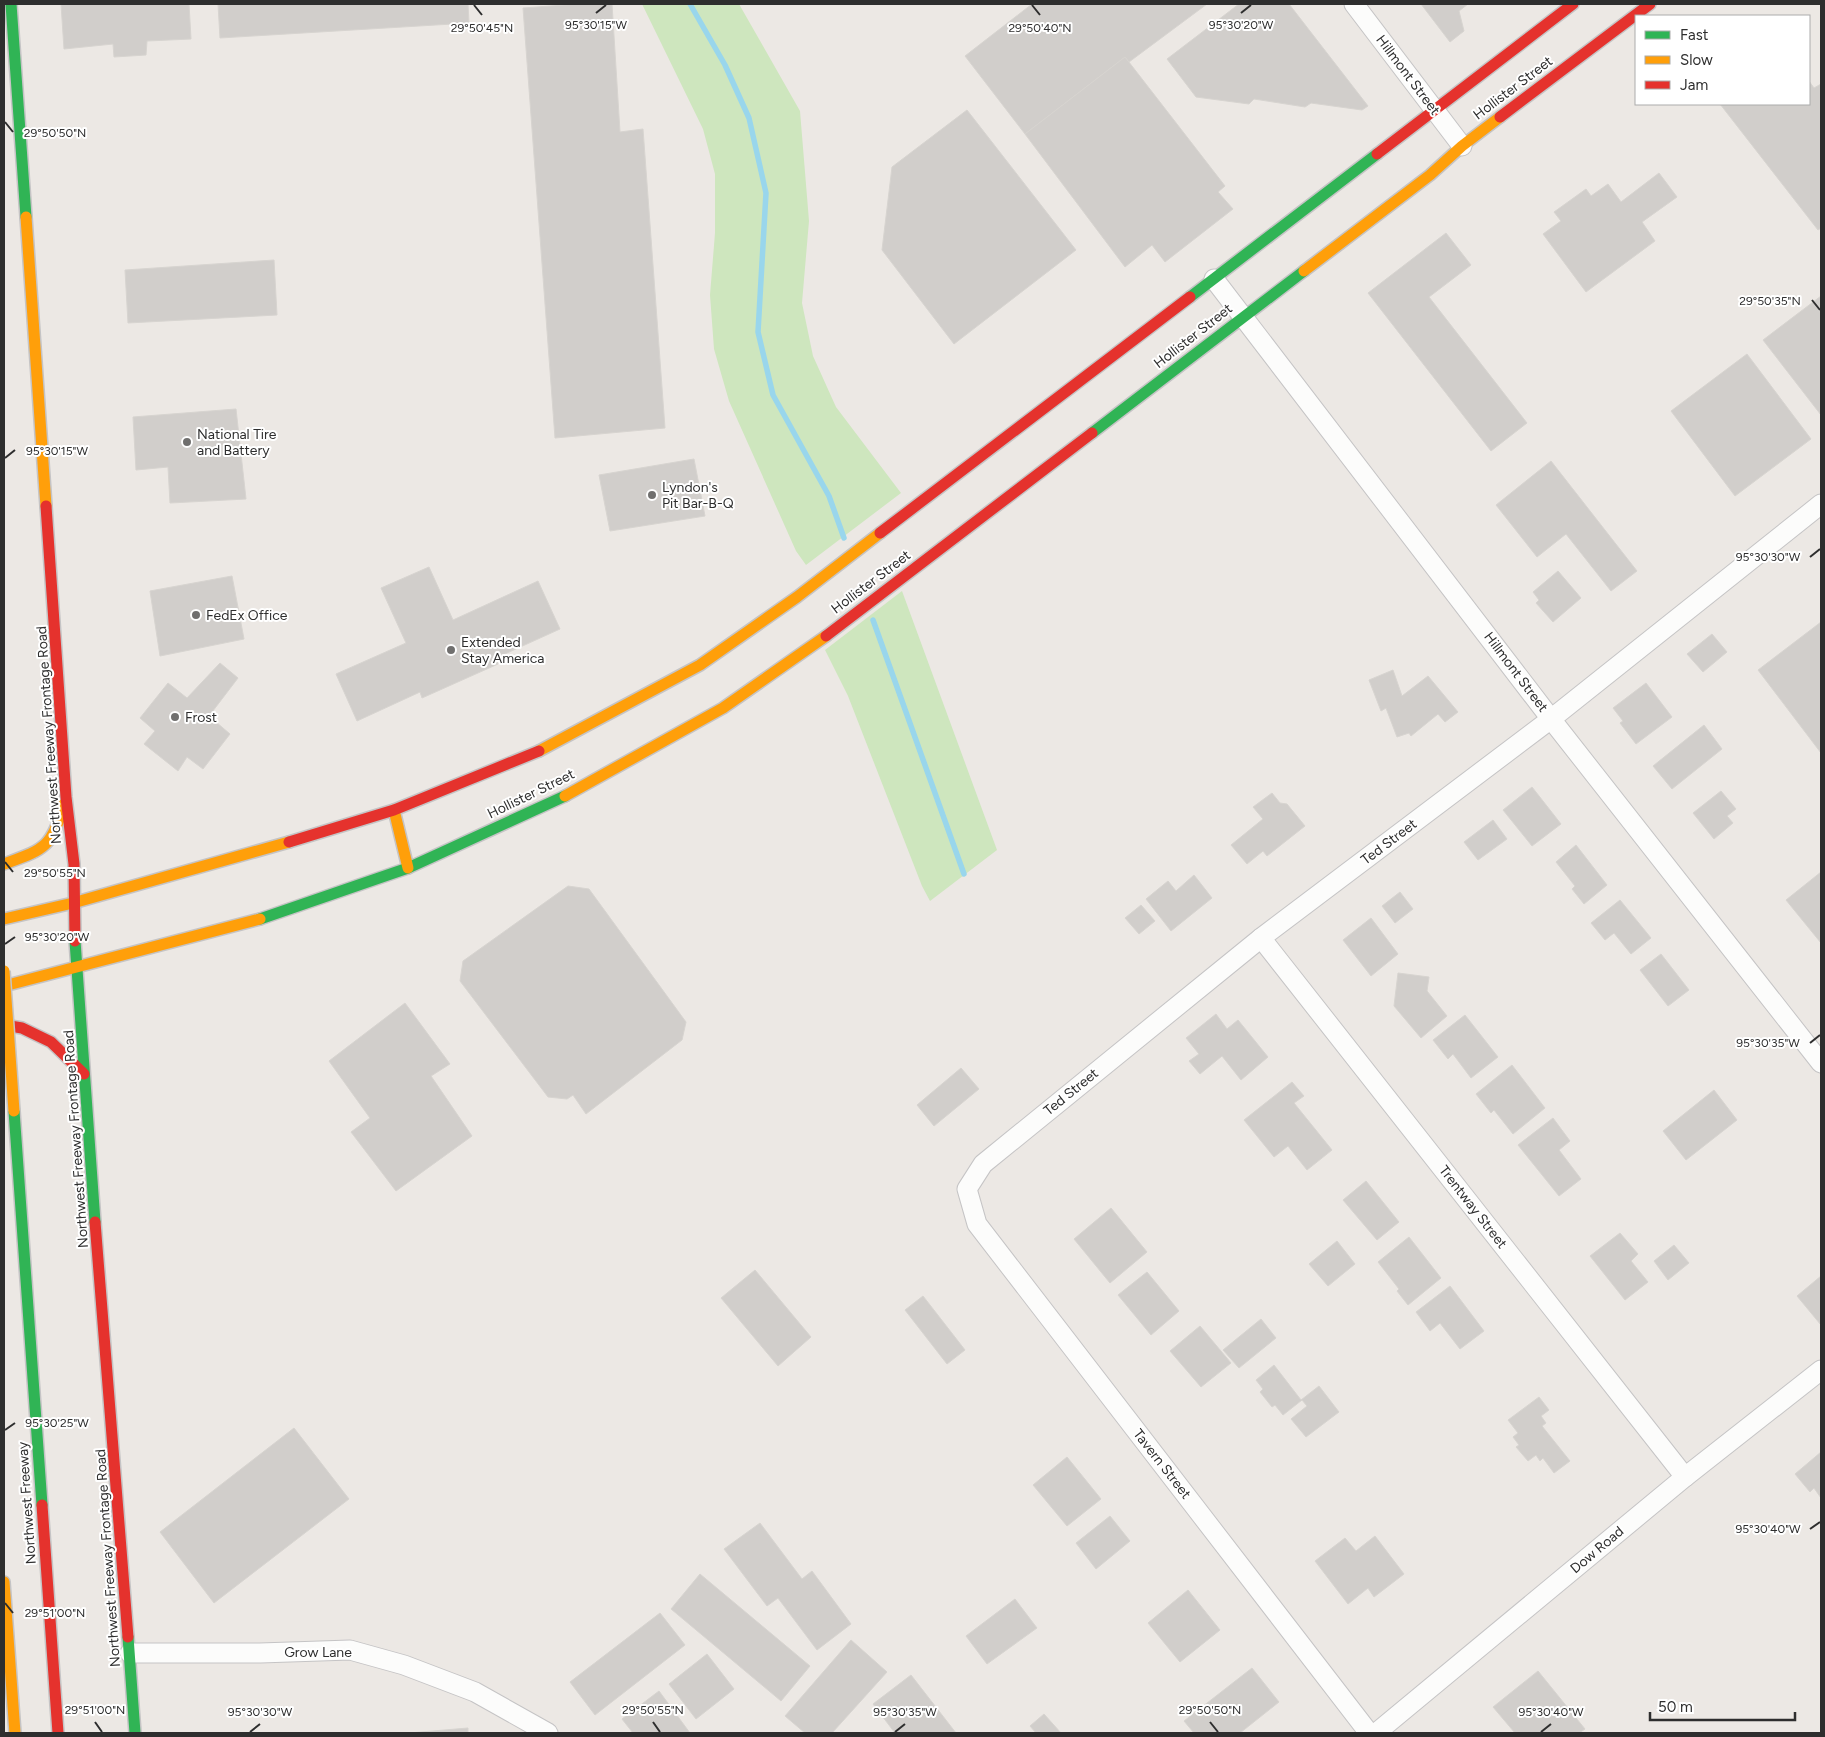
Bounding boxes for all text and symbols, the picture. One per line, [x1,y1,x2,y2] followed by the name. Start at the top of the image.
[1635,15,1810,105] legend
[565,18,627,32] text: 95°30'15"W
[1209,18,1274,32] text: 95°30'20"W
[451,21,513,35] text: 29°50'45"N
[1008,21,1072,35] text: 29°50'40"N
[1680,26,1709,44] text: Fast
[1372,32,1444,118] street label: Hillmont Street
[1680,51,1713,69] text: Slow
[1470,53,1556,123] street label: Hollister Street
[1680,76,1708,94] text: Jam
[24,126,86,140] text: 29°50'50"N
[1739,294,1801,308] text: 29°50'35"N
[1150,300,1236,372] street label: Hollister Street
[197,426,277,459] place label: National Tire and Battery
[181,436,193,448] marker: National Tire and Battery
[26,444,88,458] text: 95°30'15"W
[662,479,734,512] place label: Lyndon's Pit Bar-B-Q
[646,489,658,501] marker: Lyndon's Pit Bar-B-Q
[828,547,914,617] street label: Hollister Street
[1736,550,1801,564] text: 95°30'30"W
[206,607,288,624] place label: FedEx Office
[190,609,202,621] marker: FedEx Office
[33,625,65,845] street label: Northwest Freeway Frontage Road
[1480,629,1552,715] street label: Hillmont Street
[461,634,544,667] place label: Extended Stay America
[445,644,457,656] marker: Extended Stay America
[185,709,217,726] place label: Frost
[169,711,181,723] marker: Frost
[485,766,577,822] street label: Hollister Street
[1358,816,1420,868] street label: Ted Street
[24,866,86,880] text: 29°50'55"N
[25,930,90,944] text: 95°30'20"W
[60,1029,92,1249] street label: Northwest Freeway Frontage Road
[1736,1036,1800,1050] text: 95°30'35"W
[1040,1065,1102,1119] street label: Ted Street
[1435,1162,1511,1252] street label: Trentway Street
[25,1416,89,1430] text: 95°30'25"W
[1129,1426,1195,1502] street label: Tavern Street
[14,1440,40,1565] street label: Northwest Freeway
[92,1448,124,1668] street label: Northwest Freeway Frontage Road
[1735,1522,1801,1536] text: 95°30'40"W
[1567,1523,1627,1577] street label: Dow Road
[25,1606,85,1620] text: 29°51'00"N
[284,1644,352,1661] street label: Grow Lane
[1650,1690,1795,1722] scale bar
[1658,1698,1693,1716] text: 50 m
[65,1703,125,1717] text: 29°51'00"N
[622,1703,684,1717] text: 29°50'55"N
[1179,1703,1241,1717] text: 29°50'50"N
[228,1705,293,1719] text: 95°30'30"W
[873,1705,937,1719] text: 95°30'35"W
[1518,1705,1584,1719] text: 95°30'40"W

